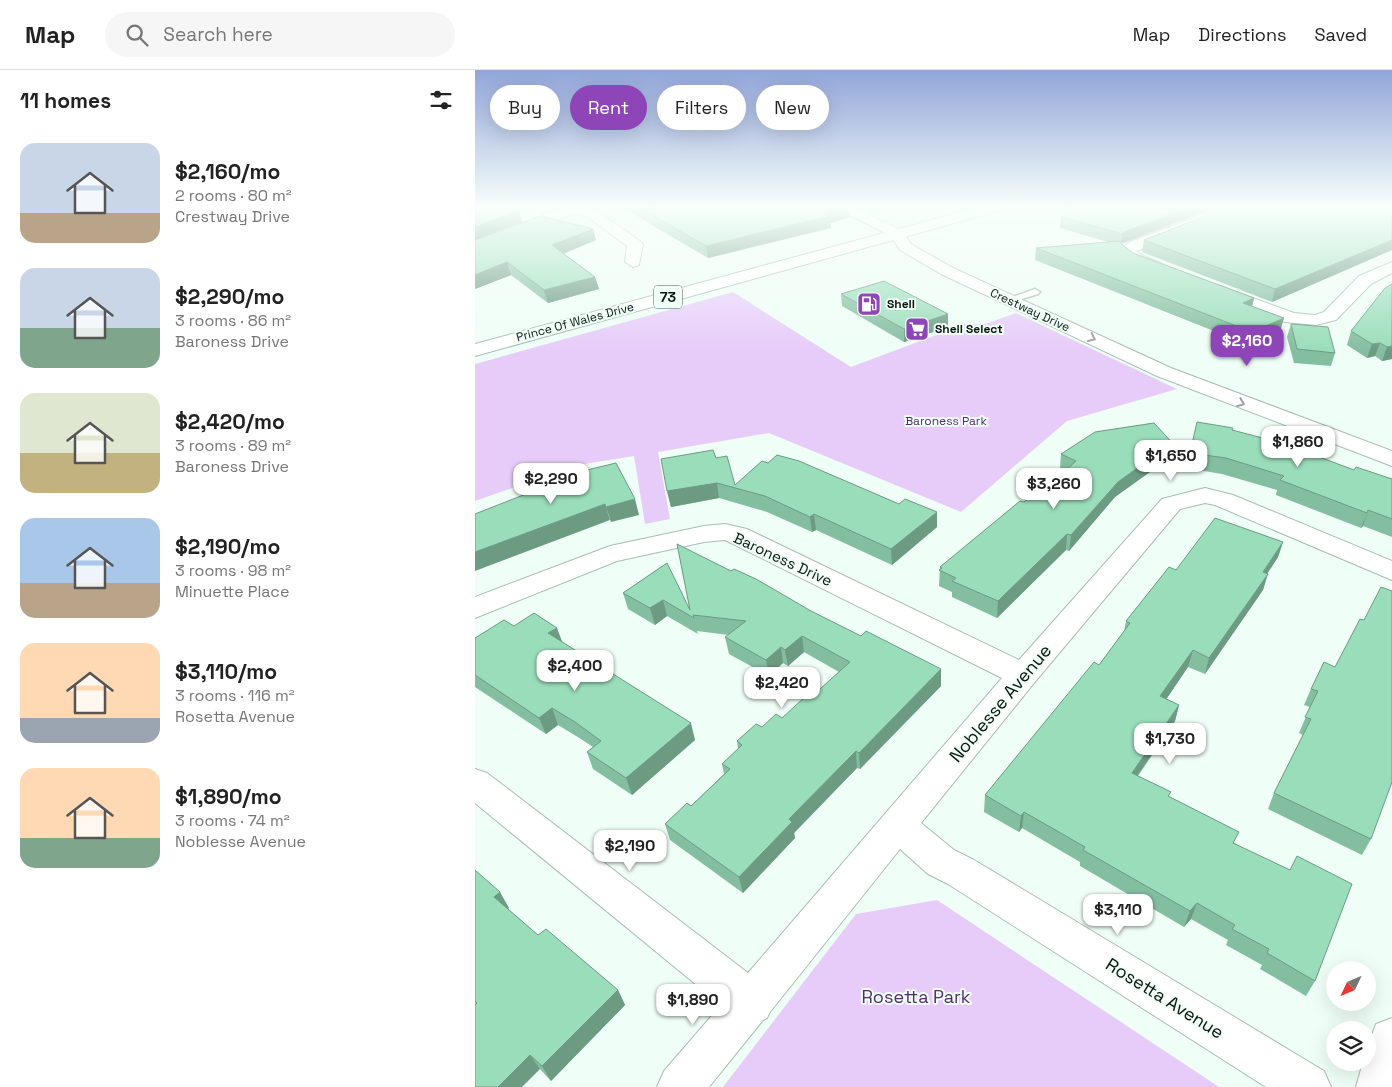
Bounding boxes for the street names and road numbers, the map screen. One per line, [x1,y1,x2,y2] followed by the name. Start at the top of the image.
[988,285,1072,335] street label: Crestway Drive
[654,286,682,308] road number: 73
[514,299,636,345] street label: Prince Of Wales Drive
[731,528,836,590] street label: Baroness Drive
[944,639,1056,767] street label: Noblesse Avenue
[1102,952,1228,1044] street label: Rosetta Avenue

